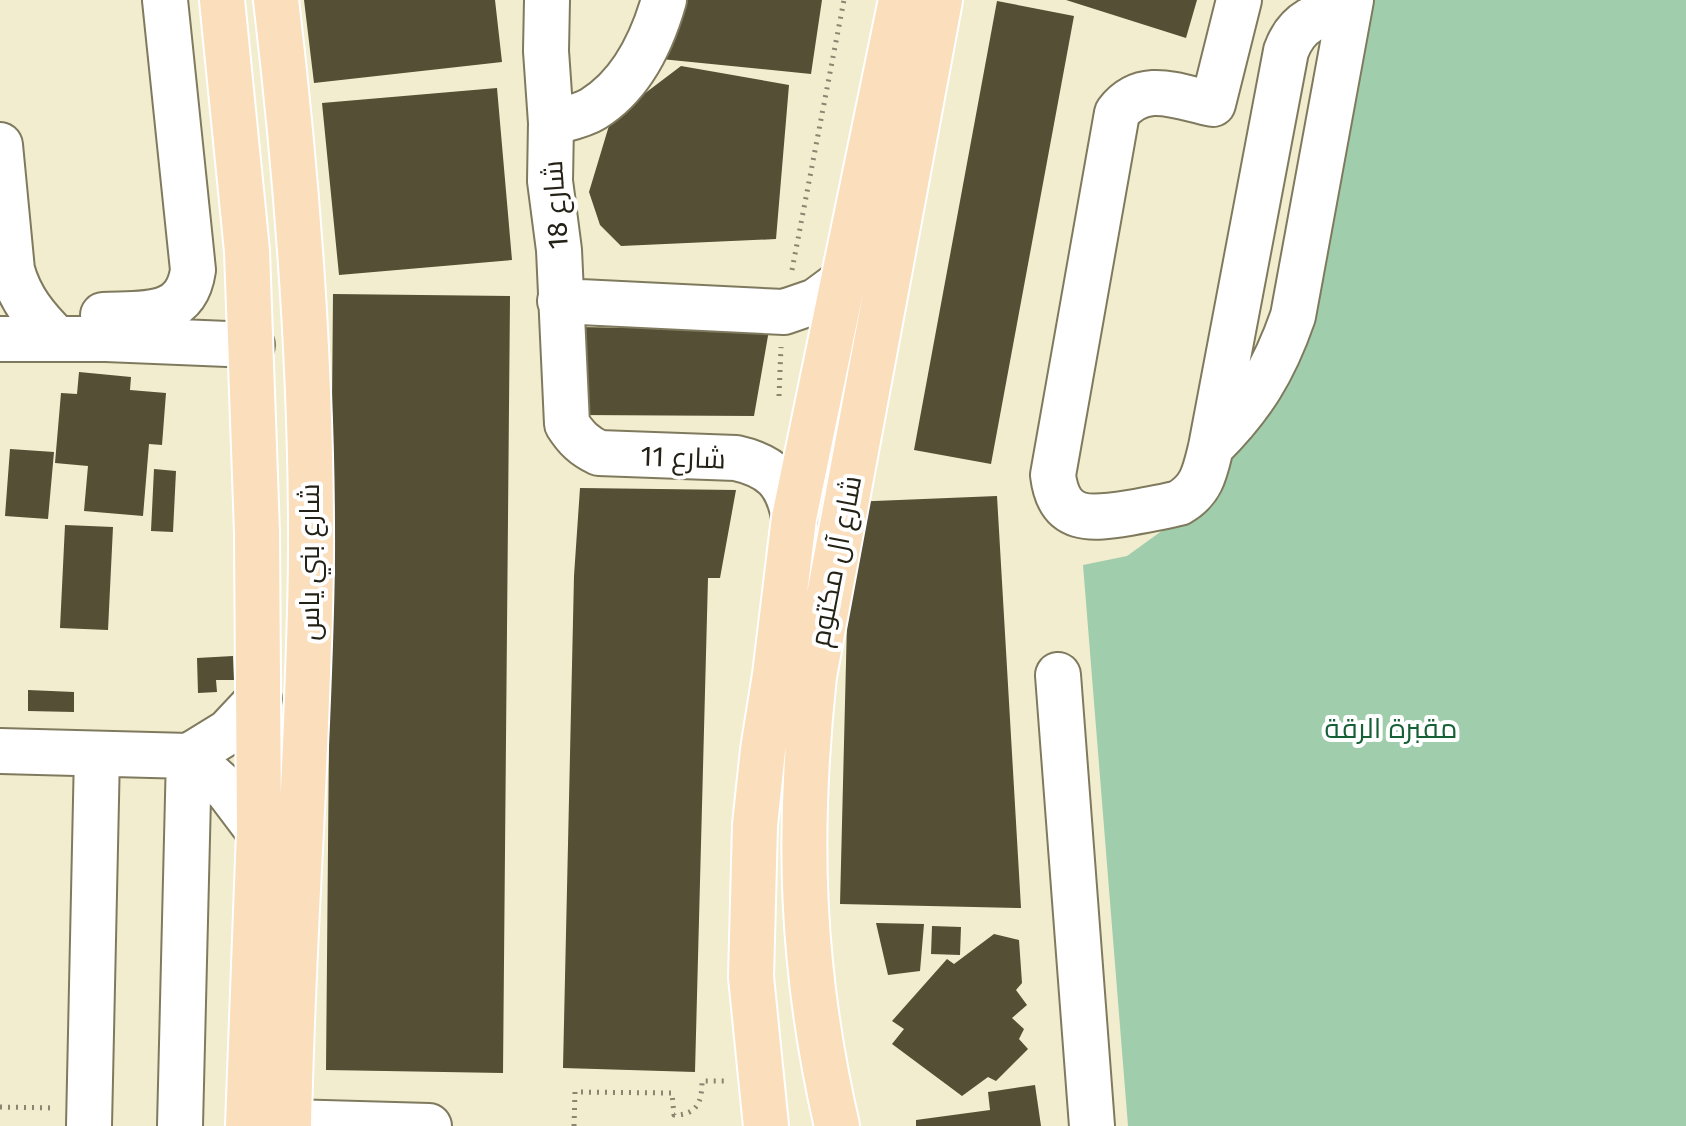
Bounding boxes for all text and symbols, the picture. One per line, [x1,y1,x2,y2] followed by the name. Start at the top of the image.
[536,159,577,251] street label: شارع 18
[640,440,726,477] street label: شارع 11
[803,473,871,650] street label: شارع آل مكتوم
[293,483,331,641] street label: شارع بني ياس
[1324,712,1458,745] park label: مقبرة الرقة

